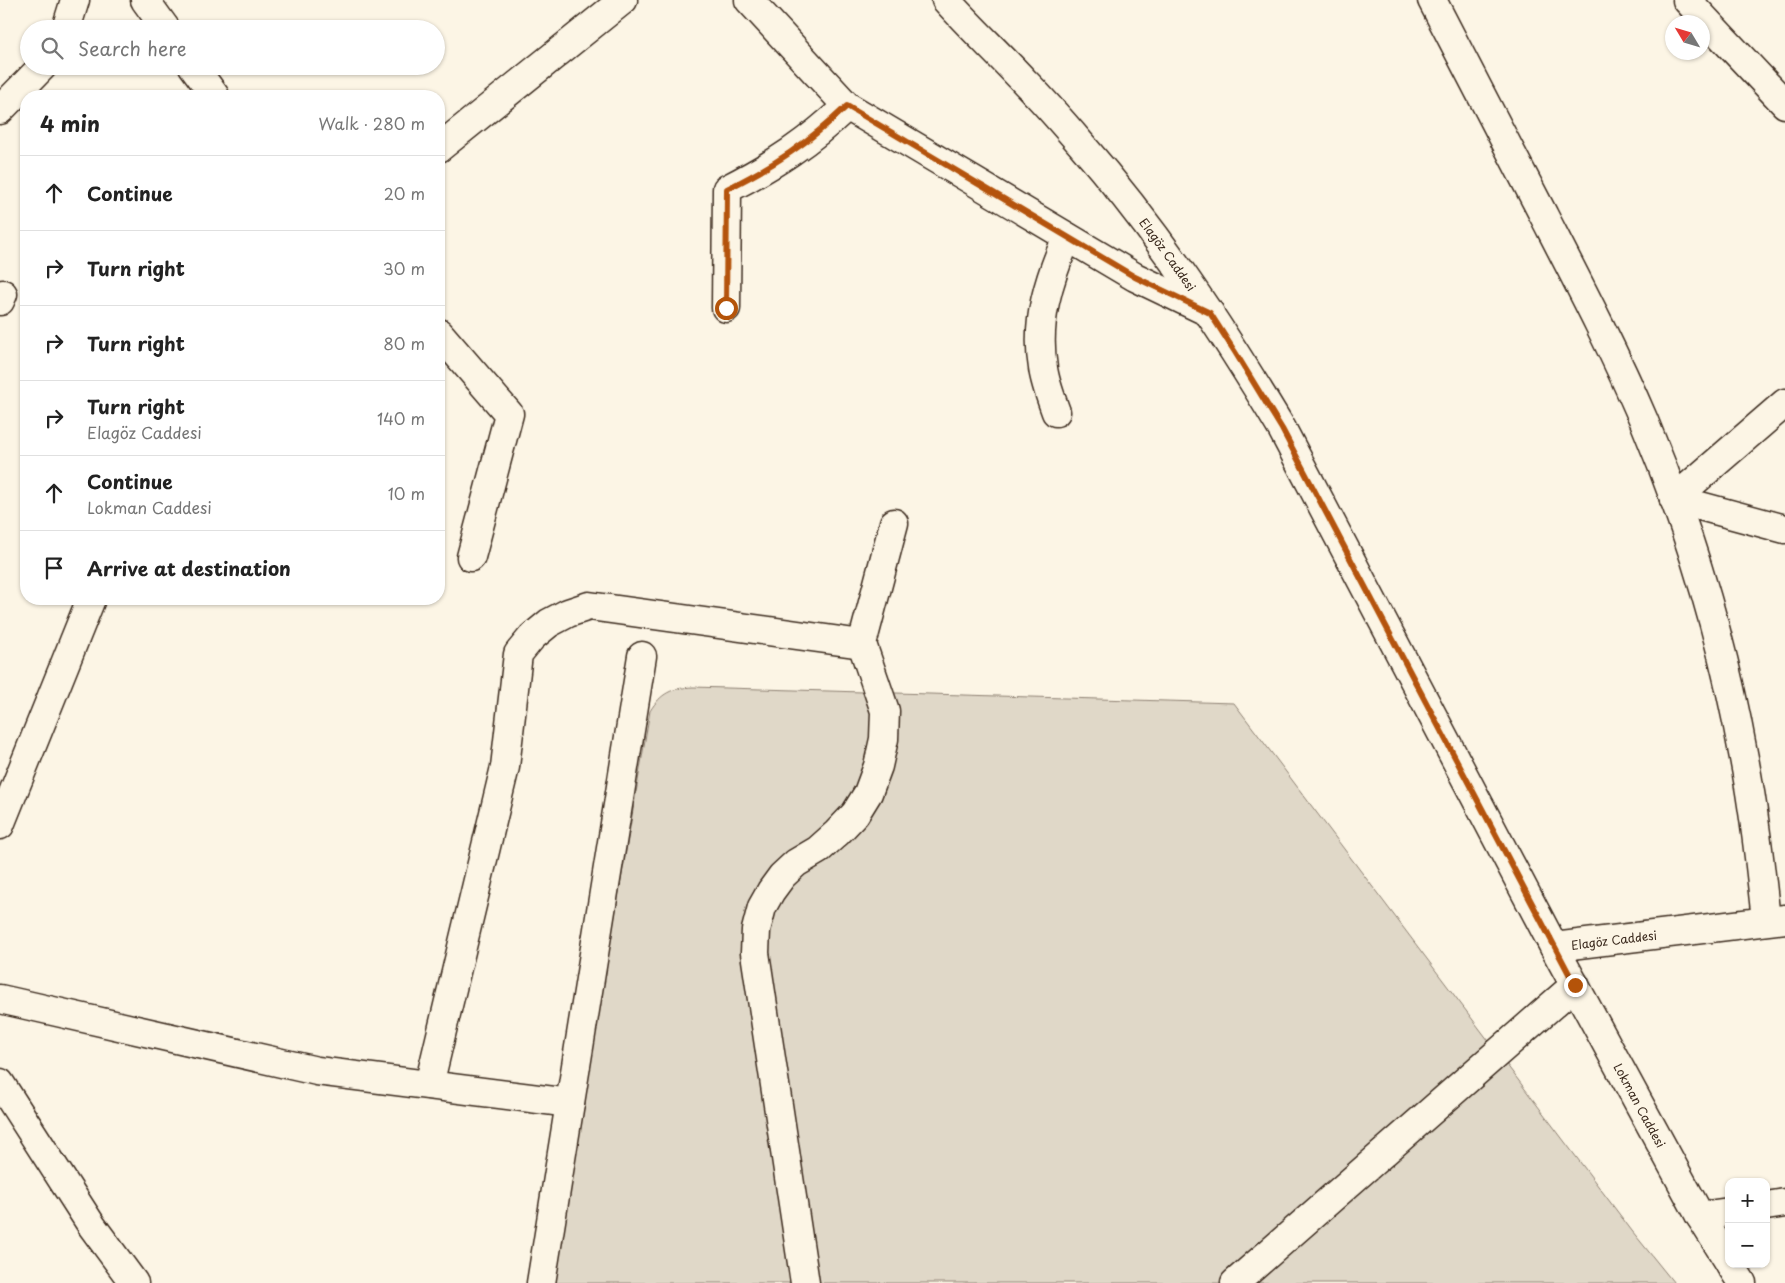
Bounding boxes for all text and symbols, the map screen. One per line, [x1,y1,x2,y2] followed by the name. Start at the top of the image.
[1665,15,1710,60] north arrow
[20,20,445,75] search box
[38,34,66,62] icon: search
[78,34,187,62] text: Search here
[40,107,100,139] text: 4 min
[318,111,425,135] text: Walk · 280 m
[40,179,68,207] icon: ahead
[87,179,173,207] text: Continue
[384,181,425,205] text: 20 m
[1135,214,1200,295] street label: Elagöz Caddesi
[40,254,68,282] icon: right
[87,254,185,282] text: Turn right
[383,256,425,280] text: 30 m
[715,297,738,320] route start
[40,329,68,357] icon: right
[87,329,185,357] text: Turn right
[383,331,425,355] text: 80 m
[87,392,185,420] text: Turn right
[40,404,68,432] icon: right
[377,406,425,430] text: 140 m
[87,420,202,444] text: Elagöz Caddesi
[87,467,173,495] text: Continue
[40,479,68,507] icon: ahead
[388,481,425,505] text: 10 m
[87,495,212,519] text: Lokman Caddesi
[40,554,68,582] icon: arrive
[87,554,291,582] text: Arrive at destination
[1570,926,1658,954] street label: Elagöz Caddesi
[1564,974,1587,997] route end
[1610,1060,1670,1151] street label: Lokman Caddesi
[1725,1178,1770,1268] map controls
[1725,1178,1770,1223] button: +
[1725,1223,1770,1268] button: −

